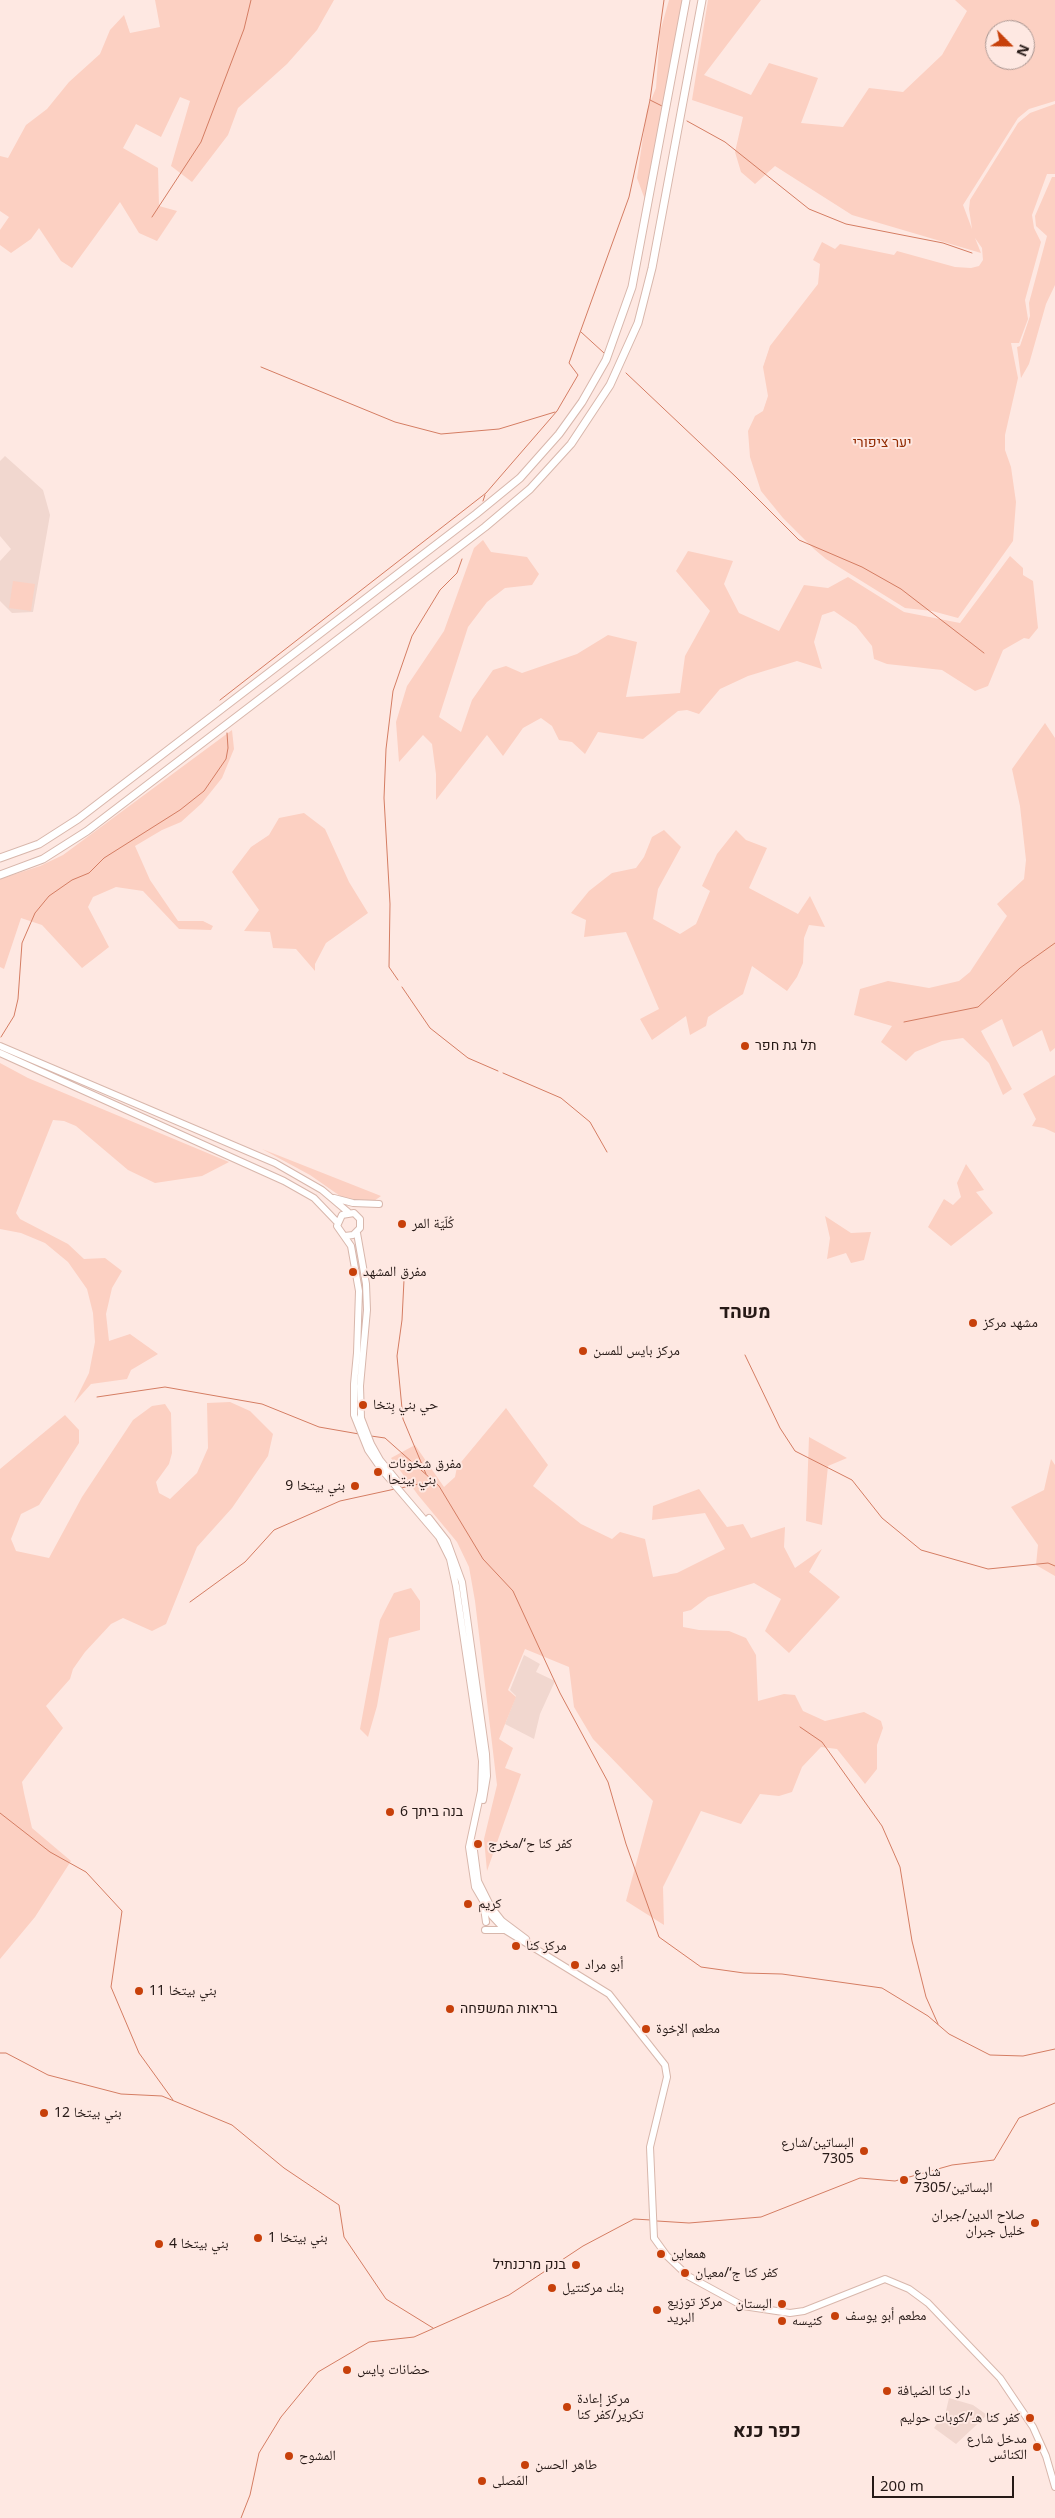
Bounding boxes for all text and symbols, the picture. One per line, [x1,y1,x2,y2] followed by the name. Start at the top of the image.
[985,20,1035,70] north arrow
[1012,42,1034,60] text: N
[853,435,911,451] park label: יער ציפורי
[755,1038,817,1054] place label: תל גת חפר
[739,1040,751,1052] marker: תל גת חפר
[412,1216,454,1232] place label: كُلّيّة المر
[396,1218,408,1230] marker: كُلّيّة المر
[363,1264,426,1280] place label: مفرق المشهد
[347,1266,359,1278] marker: مفرق المشهد
[719,1302,771,1324] district label: משהד
[983,1315,1038,1331] place label: مشهد مركز
[967,1317,979,1329] marker: مشهد مركز
[593,1343,680,1359] place label: مركز بايس للمسن
[577,1345,589,1357] marker: مركز بايس للمسن
[373,1397,438,1413] place label: حي بني بِتخا
[357,1399,369,1411] marker: حي بني بِتخا
[388,1456,461,1488] place label: مفرق شخونات بني بيتحا
[372,1466,384,1478] marker: مفرق شخونات بني بيتحا
[285,1478,345,1494] place label: بني بيتخا 9
[349,1480,361,1492] marker: بني بيتخا 9
[400,1804,463,1820] place label: בנה ביתך 6
[384,1806,396,1818] marker: בנה ביתך 6
[488,1836,572,1852] place label: كفر كنا ح‘/مخرج
[472,1838,484,1850] marker: كفر كنا ح‘/مخرج
[478,1896,502,1912] place label: كريم
[462,1898,474,1910] marker: كريم
[526,1938,567,1954] place label: مركز كنا
[510,1940,522,1952] marker: مركز كنا
[585,1957,624,1973] place label: أبو مراد
[569,1959,581,1971] marker: أبو مراد
[149,1983,217,1999] place label: بني بيتخا 11
[133,1985,145,1997] marker: بني بيتخا 11
[460,2001,558,2017] place label: בריאות המשפחה
[444,2003,456,2015] marker: בריאות המשפחה
[656,2021,720,2037] place label: مطعم الإخوة
[640,2023,652,2035] marker: مطعم الإخوة
[54,2105,122,2121] place label: بني بيتخا 12
[38,2107,50,2119] marker: بني بيتخا 12
[781,2135,854,2168] place label: البساتين/شارع 7305
[858,2145,870,2157] marker: البساتين/شارع 7305
[914,2164,992,2196] place label: شارع 7305/البساتين
[898,2174,910,2186] marker: شارع 7305/البساتين
[932,2207,1025,2240] place label: صلاح الدين/جبران خليل جبران
[1029,2217,1041,2229] marker: صلاح الدين/جبران خليل جبران
[268,2230,328,2246] place label: بني بيتخا 1
[252,2232,264,2244] marker: بني بيتخا 1
[169,2236,229,2252] place label: بني بيتخا 4
[153,2238,165,2250] marker: بني بيتخا 4
[671,2246,706,2262] place label: همعاين
[655,2248,667,2260] marker: همعاين
[493,2257,566,2273] place label: בנק מרכנתיל
[570,2259,582,2271] marker: בנק מרכנתיל
[695,2265,778,2281] place label: كفر كنا ج‘/معيان
[679,2267,691,2279] marker: كفر كنا ج‘/معيان
[562,2280,624,2296] place label: بنك مركنتيل
[546,2282,558,2294] marker: بنك مركنتيل
[667,2294,722,2326] place label: مركز توزيع البريد
[736,2296,772,2312] place label: البستان
[776,2298,788,2310] marker: البستان
[651,2304,663,2316] marker: مركز توزيع البريد
[845,2308,926,2324] place label: مطعم أبو يوسف
[829,2310,841,2322] marker: مطعم أبو يوسف
[792,2313,823,2329] place label: كنيسه
[776,2315,788,2327] marker: كنيسه
[357,2362,430,2378] place label: حضانات پايس
[341,2364,353,2376] marker: حضانات پايس
[897,2383,970,2399] place label: دار كنا الضيافة
[881,2385,893,2397] marker: دار كنا الضيافة
[577,2391,644,2424] place label: مركز إعادة تكرير/كفر كنا
[561,2401,573,2413] marker: مركز إعادة تكرير/كفر كنا
[900,2410,1020,2426] place label: كفر كنا هـ‘/كوبات حوليم
[1024,2412,1036,2424] marker: كفر كنا هـ‘/كوبات حوليم
[733,2421,801,2443] district label: כפר כנא
[967,2431,1027,2464] place label: مدخل شارع الكنائس
[1031,2441,1043,2453] marker: مدخل شارع الكنائس
[299,2448,336,2464] place label: المشوح
[283,2450,295,2462] marker: المشوح
[535,2457,597,2473] place label: طاهر الحسن
[519,2459,531,2471] marker: طاهر الحسن
[875,2466,1018,2498] scale bar
[492,2473,528,2489] place label: المَصلى
[476,2475,488,2487] marker: المَصلى
[880,2475,924,2495] text: 200 m

